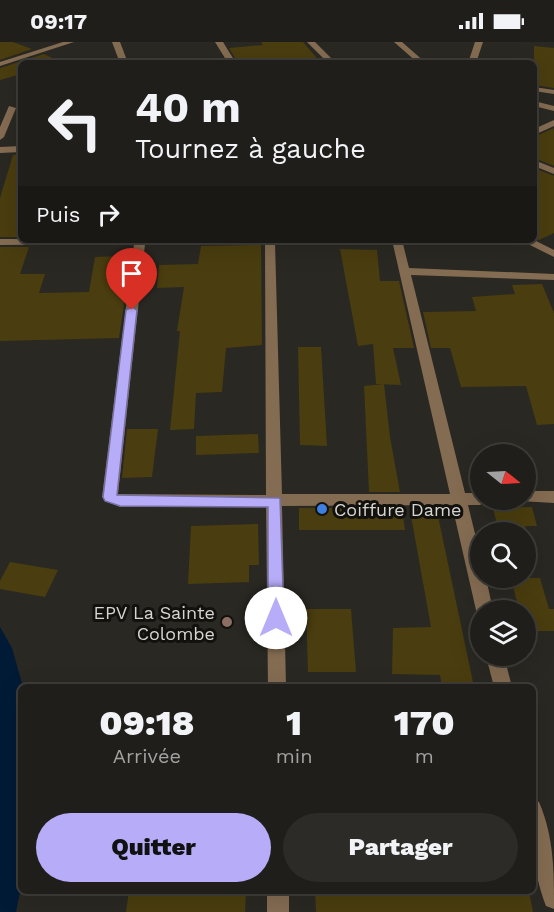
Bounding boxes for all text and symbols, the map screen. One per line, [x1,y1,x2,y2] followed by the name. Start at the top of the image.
[30,9,87,34] text: 09:17
[135,83,241,132] text: 40 m
[36,84,114,162] icon: left
[135,133,366,165] text: Tournez à gauche
[92,198,125,231] icon: right
[36,202,80,227] text: Puis
[106,248,157,310] pin
[115,257,148,290] icon: arrive
[470,444,536,510] north arrow
[470,444,536,666] map controls
[334,499,461,520] place label: Coiffure Dame
[315,502,329,516] marker: Coiffure Dame
[470,522,536,588] button: search
[244,586,308,650] position arrow
[470,600,536,666] button: layers
[94,602,215,644] place label: EPV La Sainte Colombe
[220,615,234,629] marker: EPV La Sainte Colombe
[99,702,195,744] text: 09:18
[286,702,302,744] text: 1
[394,702,455,744] text: 170
[113,744,181,768] text: Arrivée
[276,744,313,768] text: min
[415,744,434,768] text: m
[36,813,271,882] button: Quitter
[283,813,518,882] button: Partager

